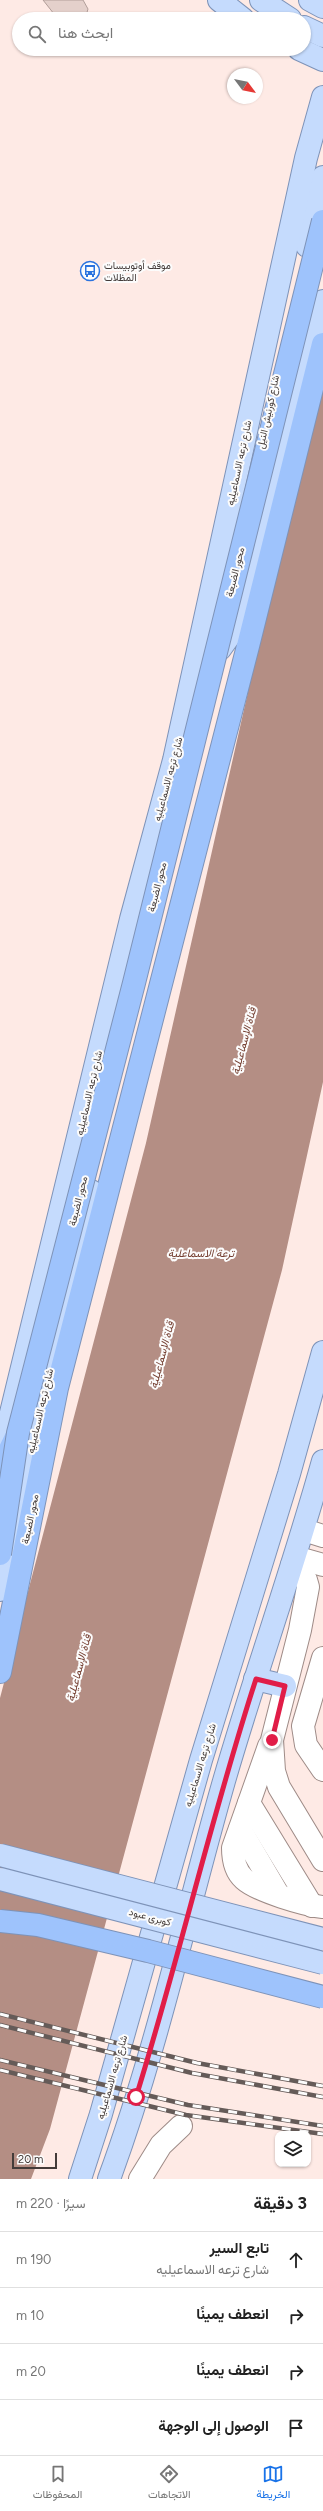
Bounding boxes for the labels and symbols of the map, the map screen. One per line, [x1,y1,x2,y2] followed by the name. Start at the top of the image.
[227,68,263,104] north arrow
[104,259,171,284] place label: موقف أوتوبيسات المظلات
[79,260,101,282] bus stop icon: موقف أوتوبيسات المظلات
[254,374,282,450] street label: شارع كورنيش النيل
[224,419,254,507] street label: شارع ترعه الاسماعيليه
[223,546,247,598] street label: محور الضبعة
[151,735,186,823] street label: شارع ترعه الاسماعيليه
[145,861,169,913] street label: محور الضبعة
[229,1005,260,1076] water label: قناة الإسماعيلية
[73,1049,105,1137] street label: شارع ترعه الاسماعيليه
[66,1175,90,1227] street label: محور الضبعة
[168,1247,236,1260] water label: ترعة الاسماعلية
[147,1319,178,1390] water label: قناة الإسماعيلية
[24,1367,56,1455] street label: شارع ترعه الاسماعيليه
[18,1493,42,1545] street label: محور الضبعة
[64,1632,95,1703] water label: قناة الإسماعيلية
[181,1722,219,1808] street label: شارع ترعه الاسماعيليه
[263,1731,281,1749] route end
[127,1905,173,1929] street label: كوبرى عبود
[94,2033,130,2120] street label: شارع ترعه الاسماعيليه
[127,2088,145,2106] route start
[12,2151,57,2170] scale bar

